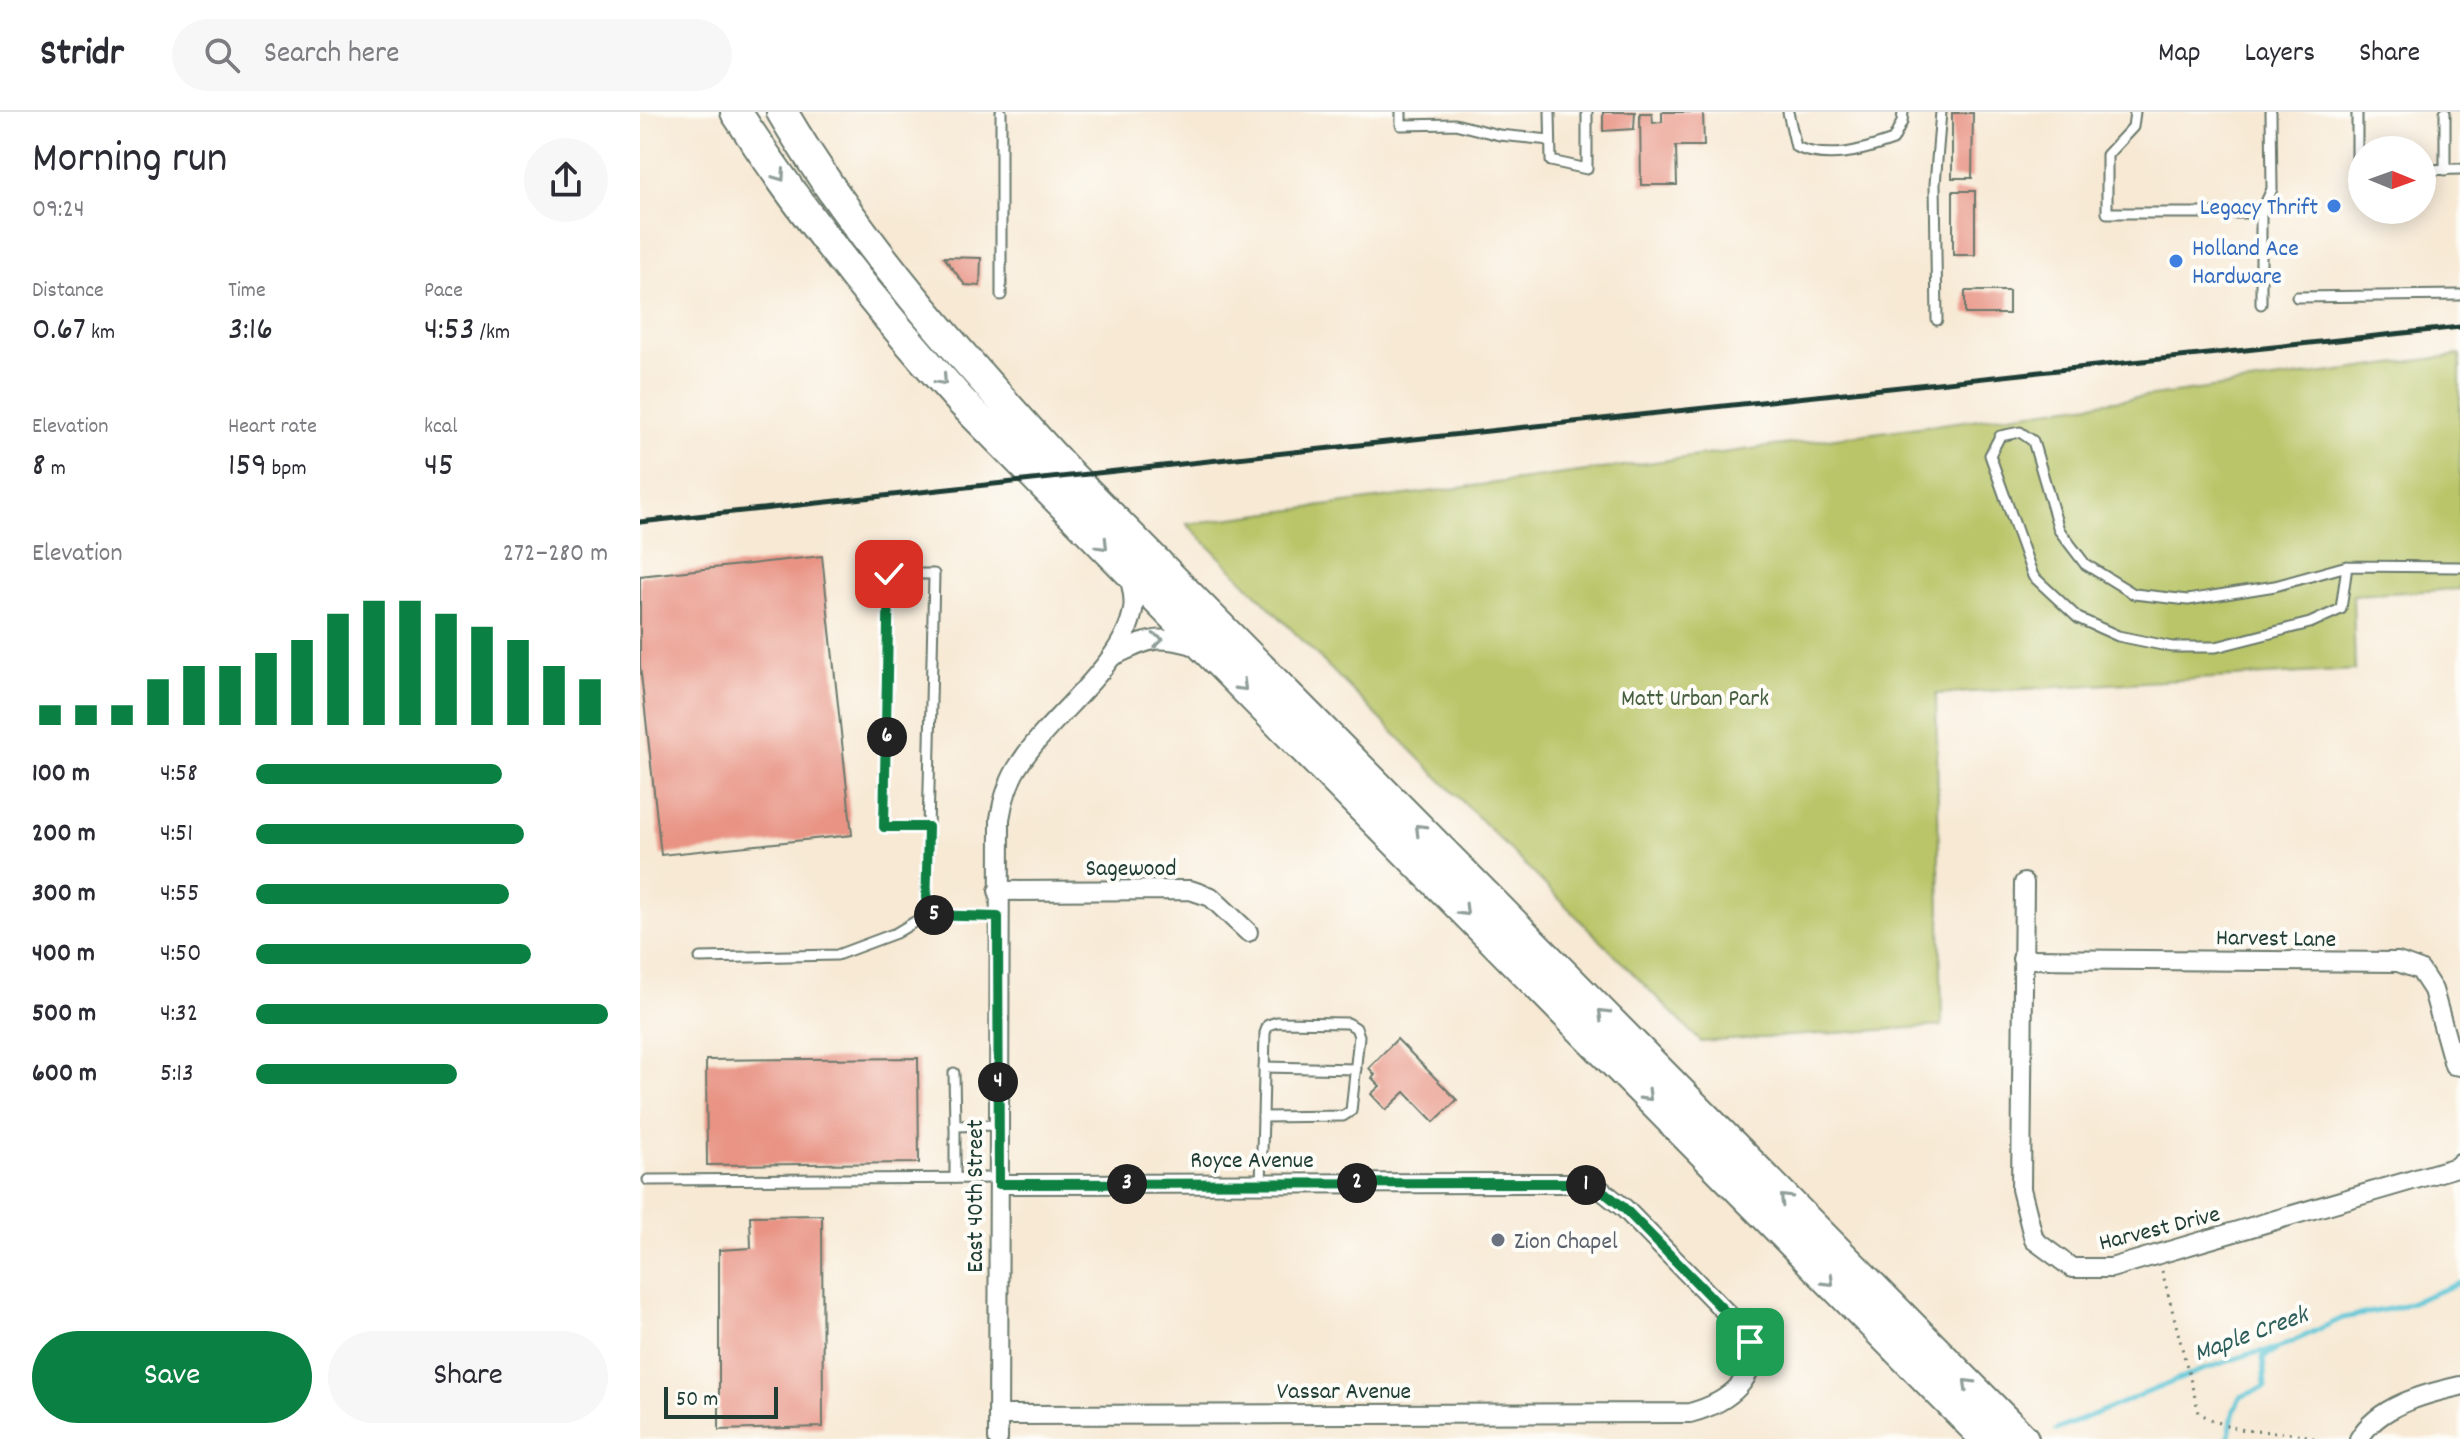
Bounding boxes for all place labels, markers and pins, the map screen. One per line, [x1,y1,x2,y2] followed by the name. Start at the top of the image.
[2200,192,2318,226] place label: Legacy Thrift
[2325,197,2343,215] marker: Legacy Thrift
[2192,233,2299,295] place label: Holland Ace Hardware
[2167,252,2185,270] marker: Holland Ace Hardware
[855,540,923,608] pin
[867,717,907,757] pin: 6
[914,895,954,935] pin: 5
[978,1062,1018,1102] pin: 4
[1337,1163,1377,1203] pin: 2
[1107,1164,1147,1204] pin: 3
[1566,1165,1606,1205] pin: 1
[1514,1226,1618,1260] place label: Zion Chapel
[1489,1231,1507,1249] marker: Zion Chapel
[1716,1308,1784,1376] pin

